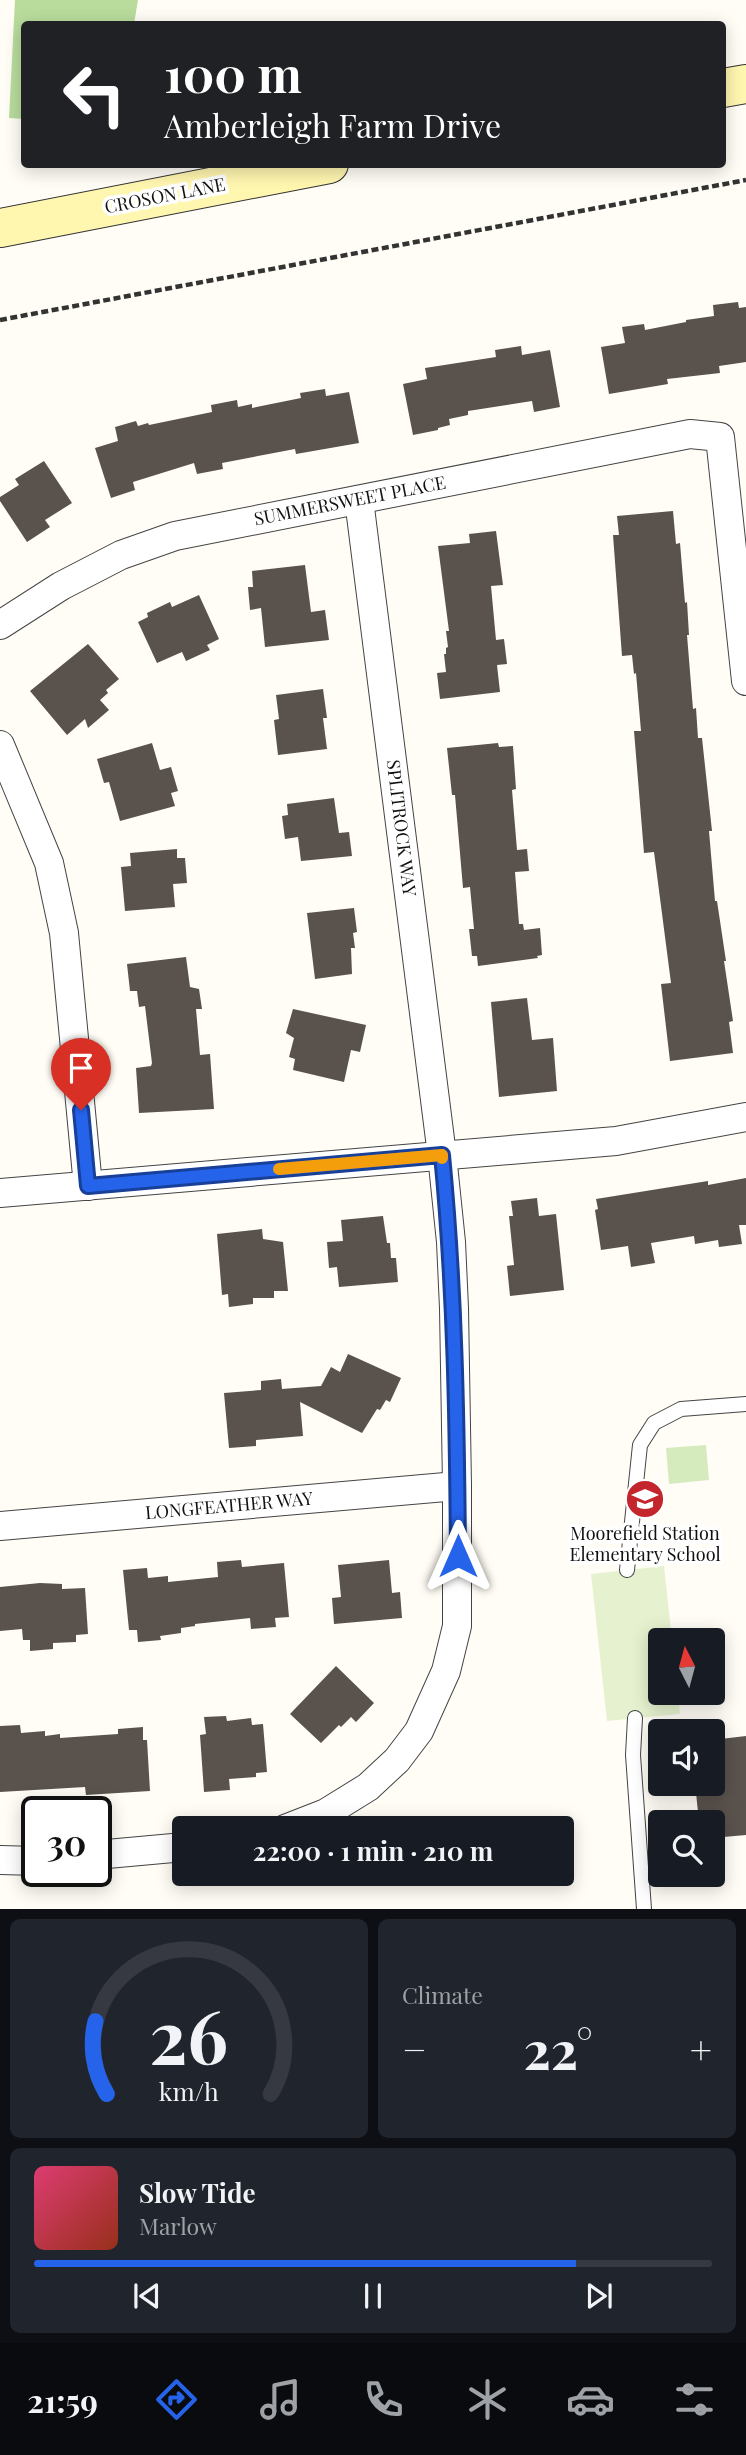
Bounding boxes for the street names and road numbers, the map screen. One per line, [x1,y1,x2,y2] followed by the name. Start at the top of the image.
[102,172,227,219] street label: CROSON LANE
[252,470,448,530] street label: SUMMERSWEET PLACE
[382,758,422,898] street label: SPLITROCK WAY
[144,1486,314,1524] street label: LONGFEATHER WAY

